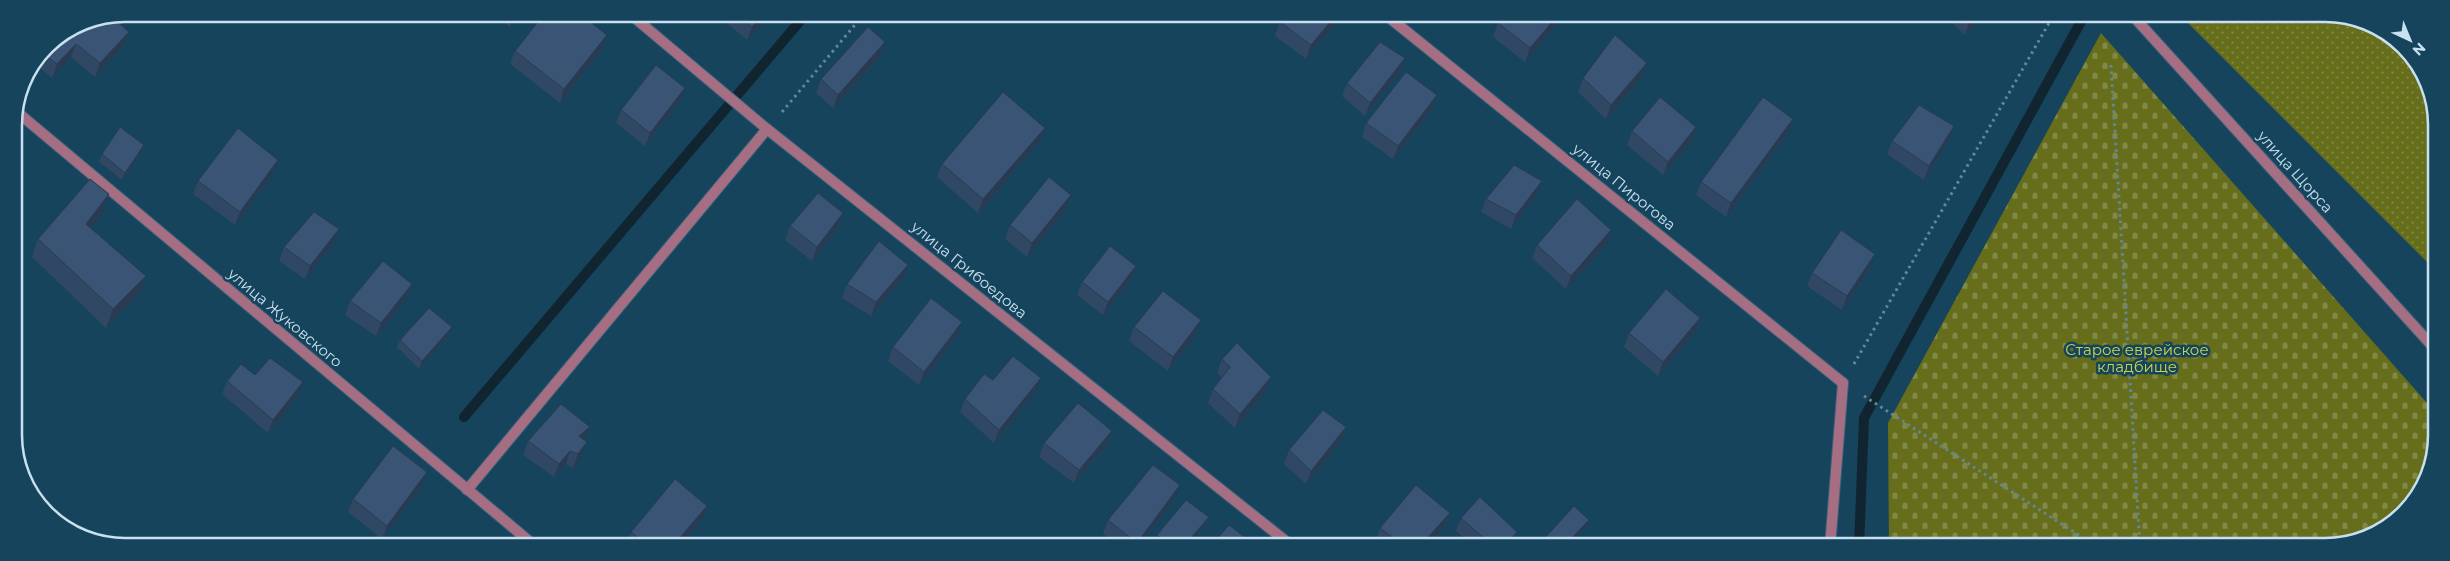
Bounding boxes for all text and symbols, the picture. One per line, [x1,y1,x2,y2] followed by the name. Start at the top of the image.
[2385,15,2435,65] north arrow
[2409,39,2429,60] text: N
[2253,126,2337,217] street label: улица Щорса
[1568,138,1680,234] street label: улица Пирогова
[907,216,1031,322] street label: улица Грибоедова
[223,263,347,371] street label: улица Жуковского
[2065,340,2209,376] park label: Старое еврейское кладбище

